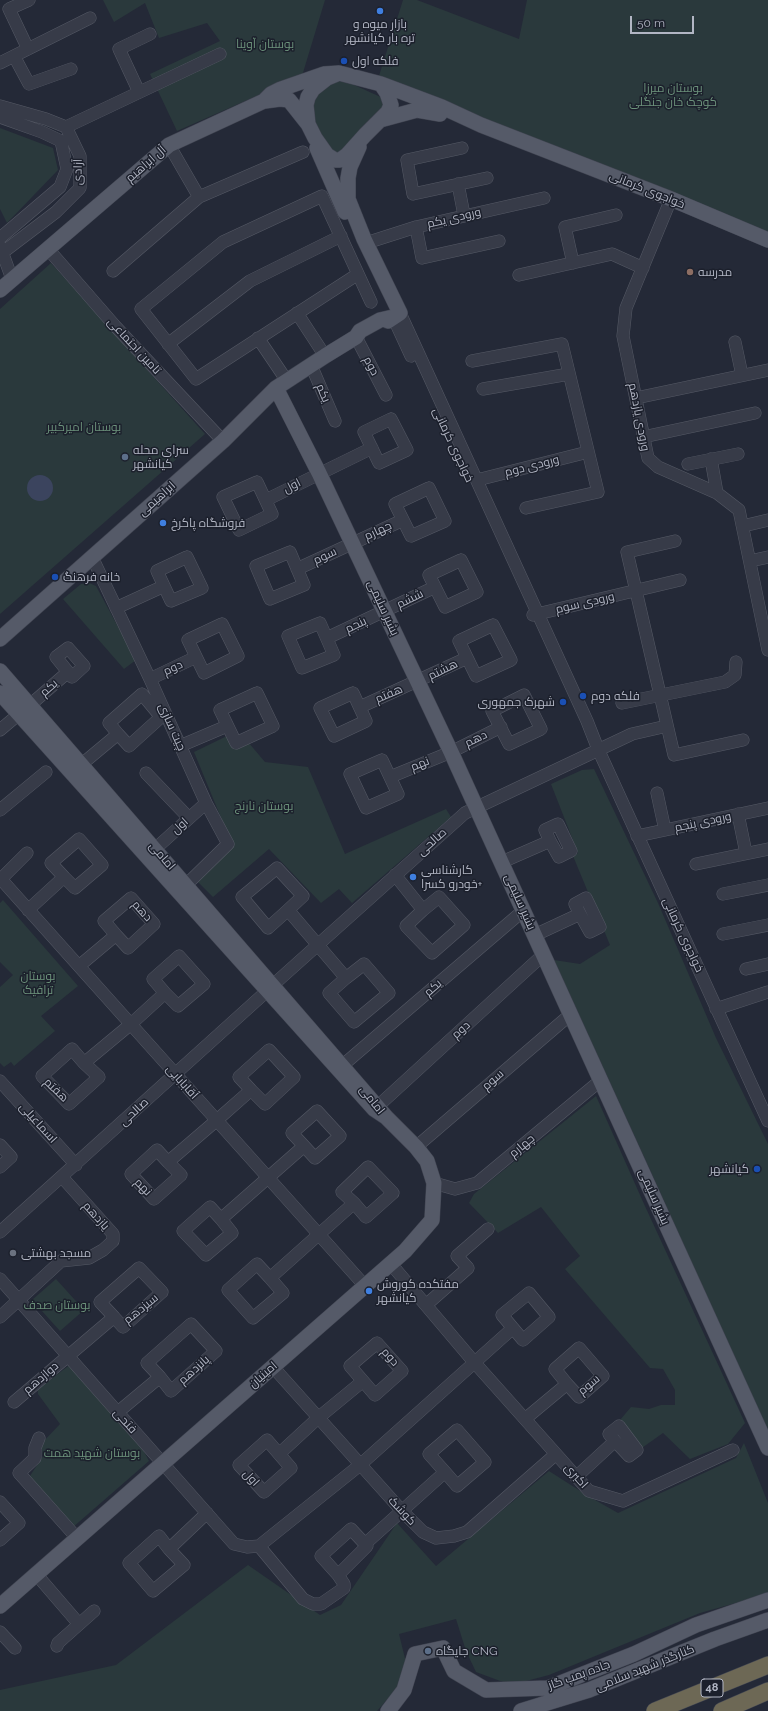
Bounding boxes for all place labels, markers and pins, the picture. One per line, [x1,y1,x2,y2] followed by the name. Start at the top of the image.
[375,6,385,16] marker: بازار میوه و تره بار کیانشهر
[345,17,415,45] place label: بازار میوه و تره بار کیانشهر
[352,54,399,68] place label: فلکه اول
[339,56,349,66] marker: فلکه اول
[698,265,732,279] place label: مدرسه
[685,267,695,277] marker: مدرسه
[133,443,189,471] place label: سرای محله کیانشهر
[120,452,130,462] marker: سرای محله کیانشهر
[171,516,245,530] place label: فروشگاه پاکرخ
[158,518,168,528] marker: فروشگاه پاکرخ
[63,570,120,584] place label: خانه فرهنگ
[50,572,60,582] marker: خانه فرهنگ
[591,689,640,703] place label: فلکه دوم
[578,691,588,701] marker: فلکه دوم
[478,695,555,709] place label: شهرک جمهوری
[558,697,568,707] marker: شهرک جمهوری
[421,863,483,891] place label: کارشناسی خودرو کسرا+
[408,872,418,882] marker: کارشناسی خودرو کسرا+
[709,1162,749,1176] place label: کیانشهر
[752,1164,762,1174] marker: کیانشهر
[21,1246,91,1260] place label: مسجد بهشتی
[8,1248,18,1258] marker: مسجد بهشتی
[377,1277,459,1305] place label: مفتکده کوروش کیانشهر
[364,1286,374,1296] marker: مفتکده کوروش کیانشهر
[436,1644,498,1658] place label: جایگاه CNG
[423,1646,433,1656] marker: جایگاه CNG

